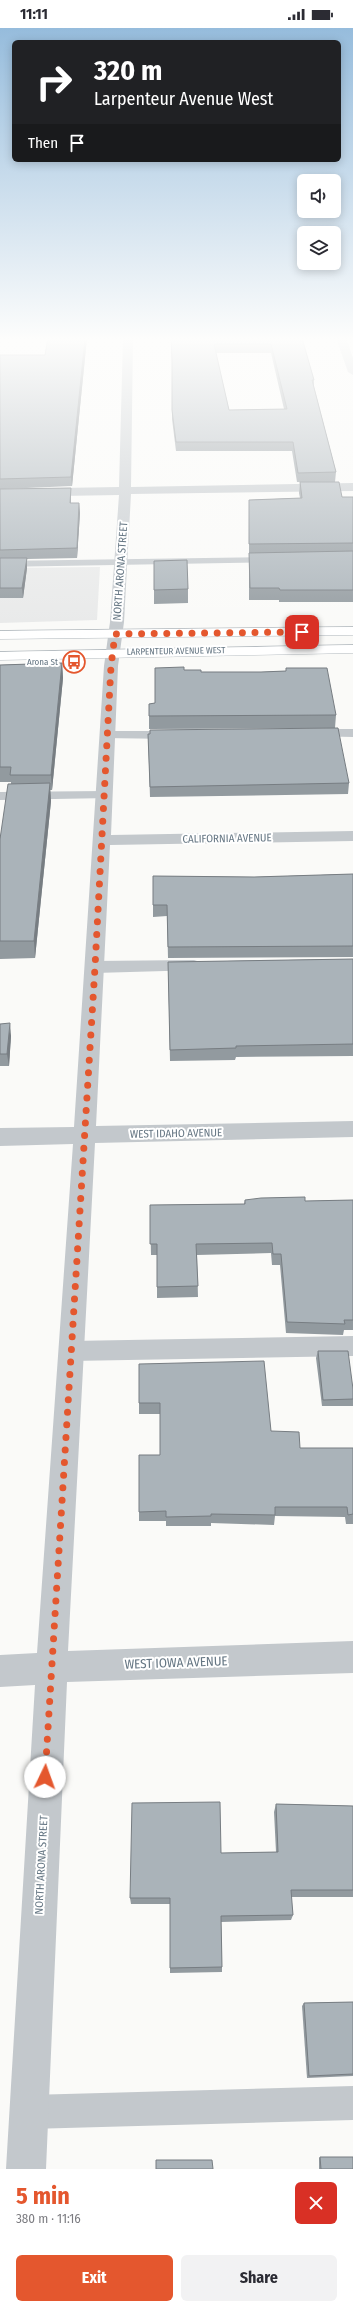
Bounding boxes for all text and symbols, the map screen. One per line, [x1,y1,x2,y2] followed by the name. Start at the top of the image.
[20,5,48,23] text: 11:11
[94,54,162,87] text: 320 m
[28,56,80,108] icon: right
[94,88,273,110] text: Larpenteur Avenue West
[66,132,88,154] icon: arrive
[28,134,58,152] text: Then
[297,174,341,270] map controls
[297,174,341,218] button: sound
[297,226,341,270] button: layers
[111,520,131,621] street label: NORTH ARONA STREET
[285,615,319,649] pin
[291,621,313,643] icon: arrive
[127,645,226,657] street label: LARPENTEUR AVENUE WEST
[61,649,87,675] bus stop icon: Arona St
[27,657,58,667] place label: Arona St
[182,831,272,846] street label: CALIFORNIA AVENUE
[130,1126,222,1141] street label: WEST IDAHO AVENUE
[124,1653,228,1672] street label: WEST IOWA AVENUE
[24,1756,66,1798] position arrow
[32,1814,51,1915] street label: NORTH ARONA STREET
[16,2182,70,2210] text: 5 min
[295,2182,337,2224] button: close
[16,2211,81,2226] text: 380 m · 11:16
[16,2255,173,2301] button: Exit
[181,2255,337,2301] button: Share

